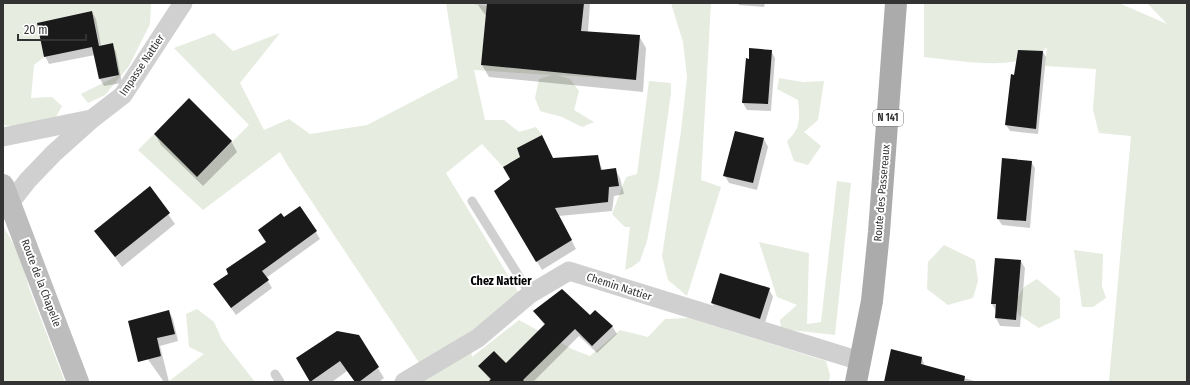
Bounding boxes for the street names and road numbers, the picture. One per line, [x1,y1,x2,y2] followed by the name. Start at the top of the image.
[117,32,167,98] street label: Impasse Nattier
[873,110,903,126] road number: N 141
[871,144,893,242] street label: Route des Passereaux
[18,237,64,329] street label: Route de la Chapelle
[585,270,653,304] street label: Chemin Nattier

